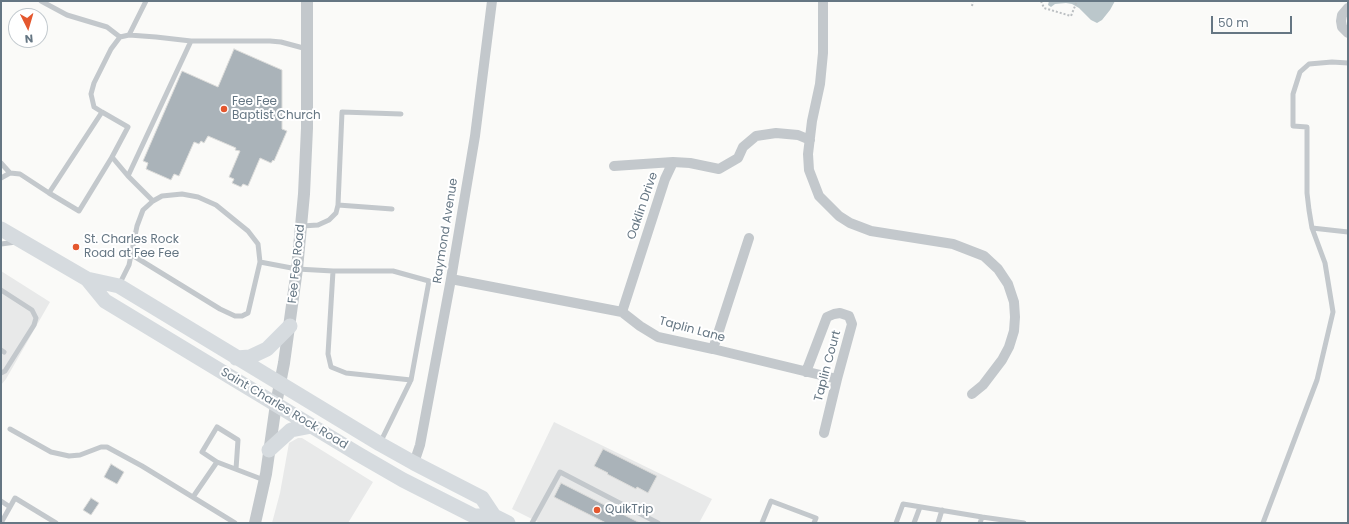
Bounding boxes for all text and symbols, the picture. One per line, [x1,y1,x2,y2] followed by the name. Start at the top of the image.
[8,8,48,48] north arrow
[1213,8,1294,34] scale bar
[1218,14,1249,31] text: 50 m
[24,31,34,47] text: N
[232,95,321,123] place label: Fee Fee Baptist Church
[219,104,229,114] marker: Fee Fee Baptist Church
[625,170,661,242] street label: Oaklin Drive
[431,177,461,285] street label: Raymond Avenue
[286,224,308,304] street label: Fee Fee Road
[84,233,179,261] place label: St. Charles Rock Road at Fee Fee
[71,242,81,252] marker: St. Charles Rock Road at Fee Fee
[657,314,727,346] street label: Taplin Lane
[812,329,844,403] street label: Taplin Court
[218,365,350,453] street label: Saint Charles Rock Road
[605,503,653,517] place label: QuikTrip
[592,505,602,515] marker: QuikTrip

